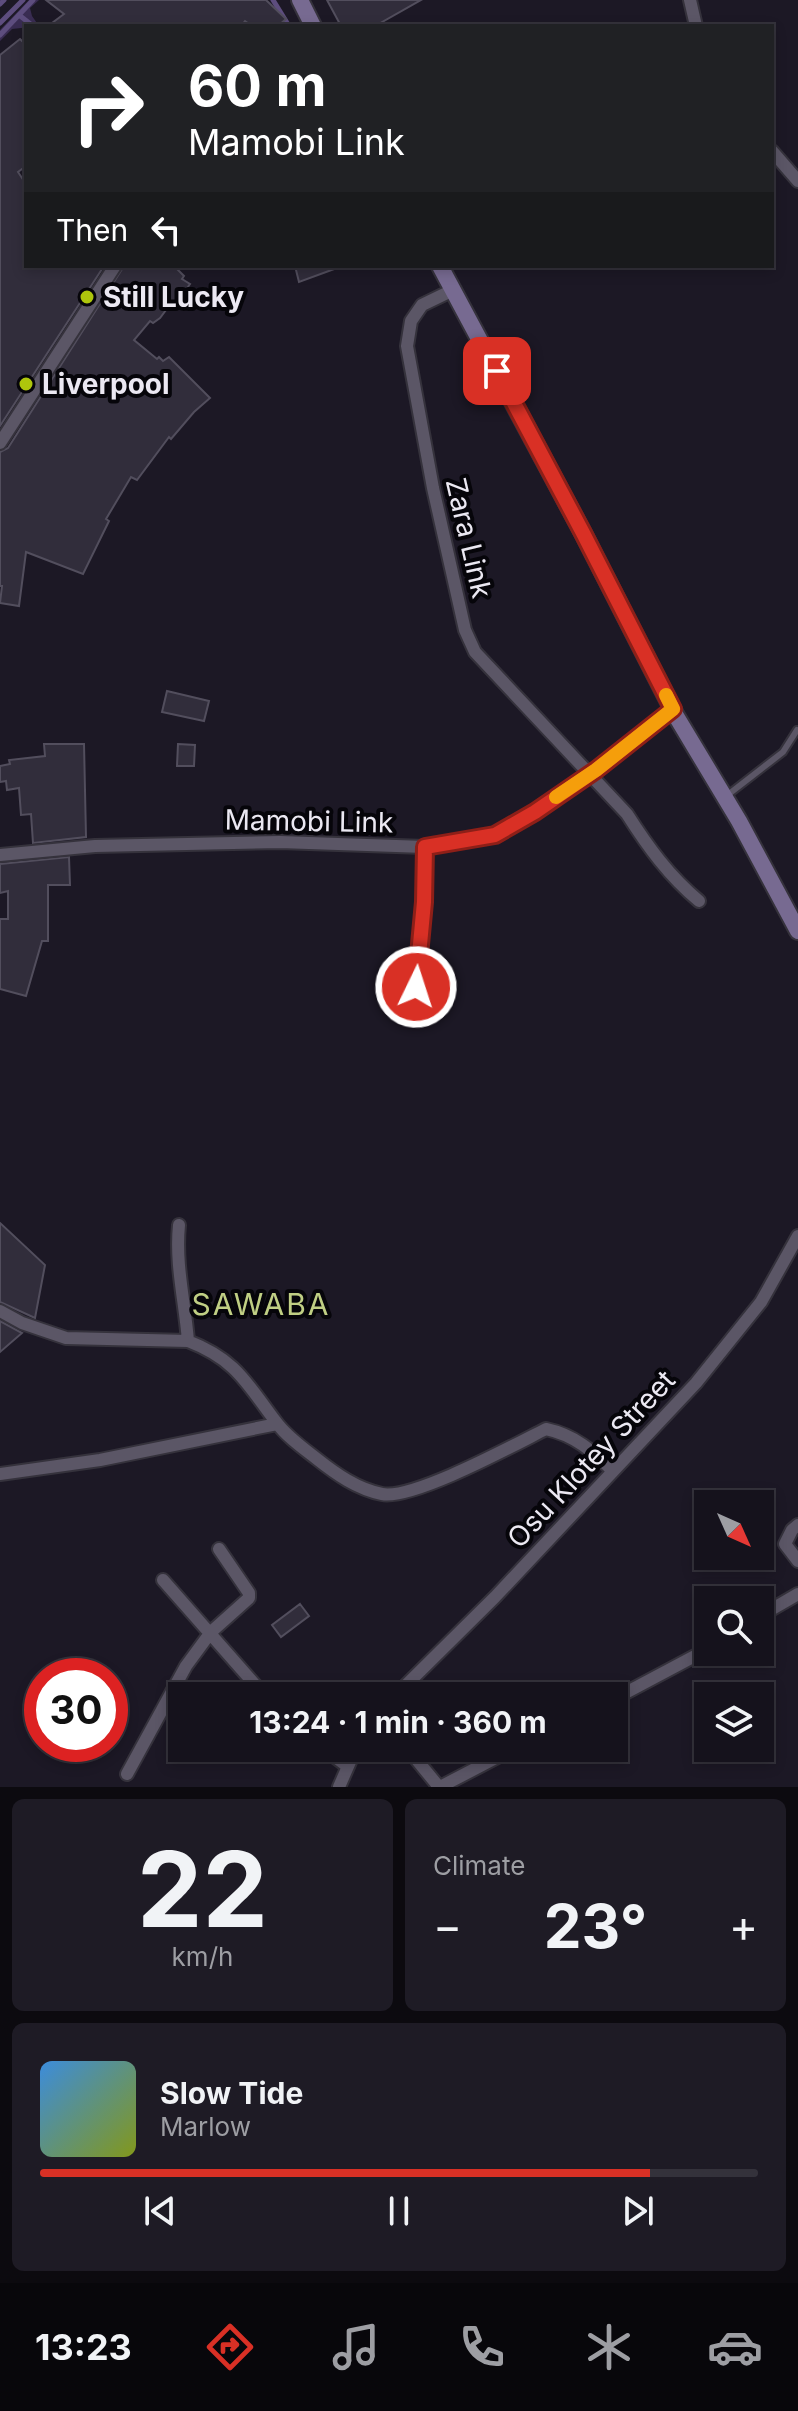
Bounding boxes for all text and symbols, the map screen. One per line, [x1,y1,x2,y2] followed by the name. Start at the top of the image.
[188,52,327,120] text: 60 m
[56,56,160,160] icon: right
[188,120,405,164] text: Mamobi Link
[144,208,188,252] icon: left
[56,212,128,248] text: Then
[103,280,244,314] place label: Still Lucky
[78,288,96,306] marker: Still Lucky
[463,337,531,405] pin
[475,349,519,393] icon: arrive
[42,367,170,401] place label: Liverpool
[17,375,35,393] marker: Liverpool
[439,475,499,601] street label: Zara Link
[224,803,394,839] street label: Mamobi Link
[374,945,458,1029] position arrow
[191,1286,331,1322] district label: SAWABA
[500,1363,682,1555] street label: Osu Klotey Street
[694,1490,774,1570] north arrow
[694,1490,774,1762] map controls
[694,1586,774,1666] button: search
[24,1658,128,1762] speed limit sign: 30
[694,1682,774,1762] button: layers
[249,1704,547,1740] text: 13:24 · 1 min · 360 m
[137,1826,268,1952] text: 22
[433,1850,525,1881] text: Climate
[544,1890,647,1962] text: 23°
[433,1899,462,1953] text: −
[729,1899,758,1953] text: +
[172,1941,233,1972] text: km/h
[160,2075,303,2111] text: Slow Tide
[160,2111,251,2142] text: Marlow
[138,2189,182,2233] icon: previous
[377,2189,421,2233] icon: pause
[616,2189,660,2233] icon: next
[202,2319,258,2375] icon: directions
[328,2319,384,2375] icon: music
[454,2319,510,2375] icon: phone
[581,2319,637,2375] icon: climate
[707,2319,763,2375] icon: car
[35,2325,132,2369] text: 13:23

